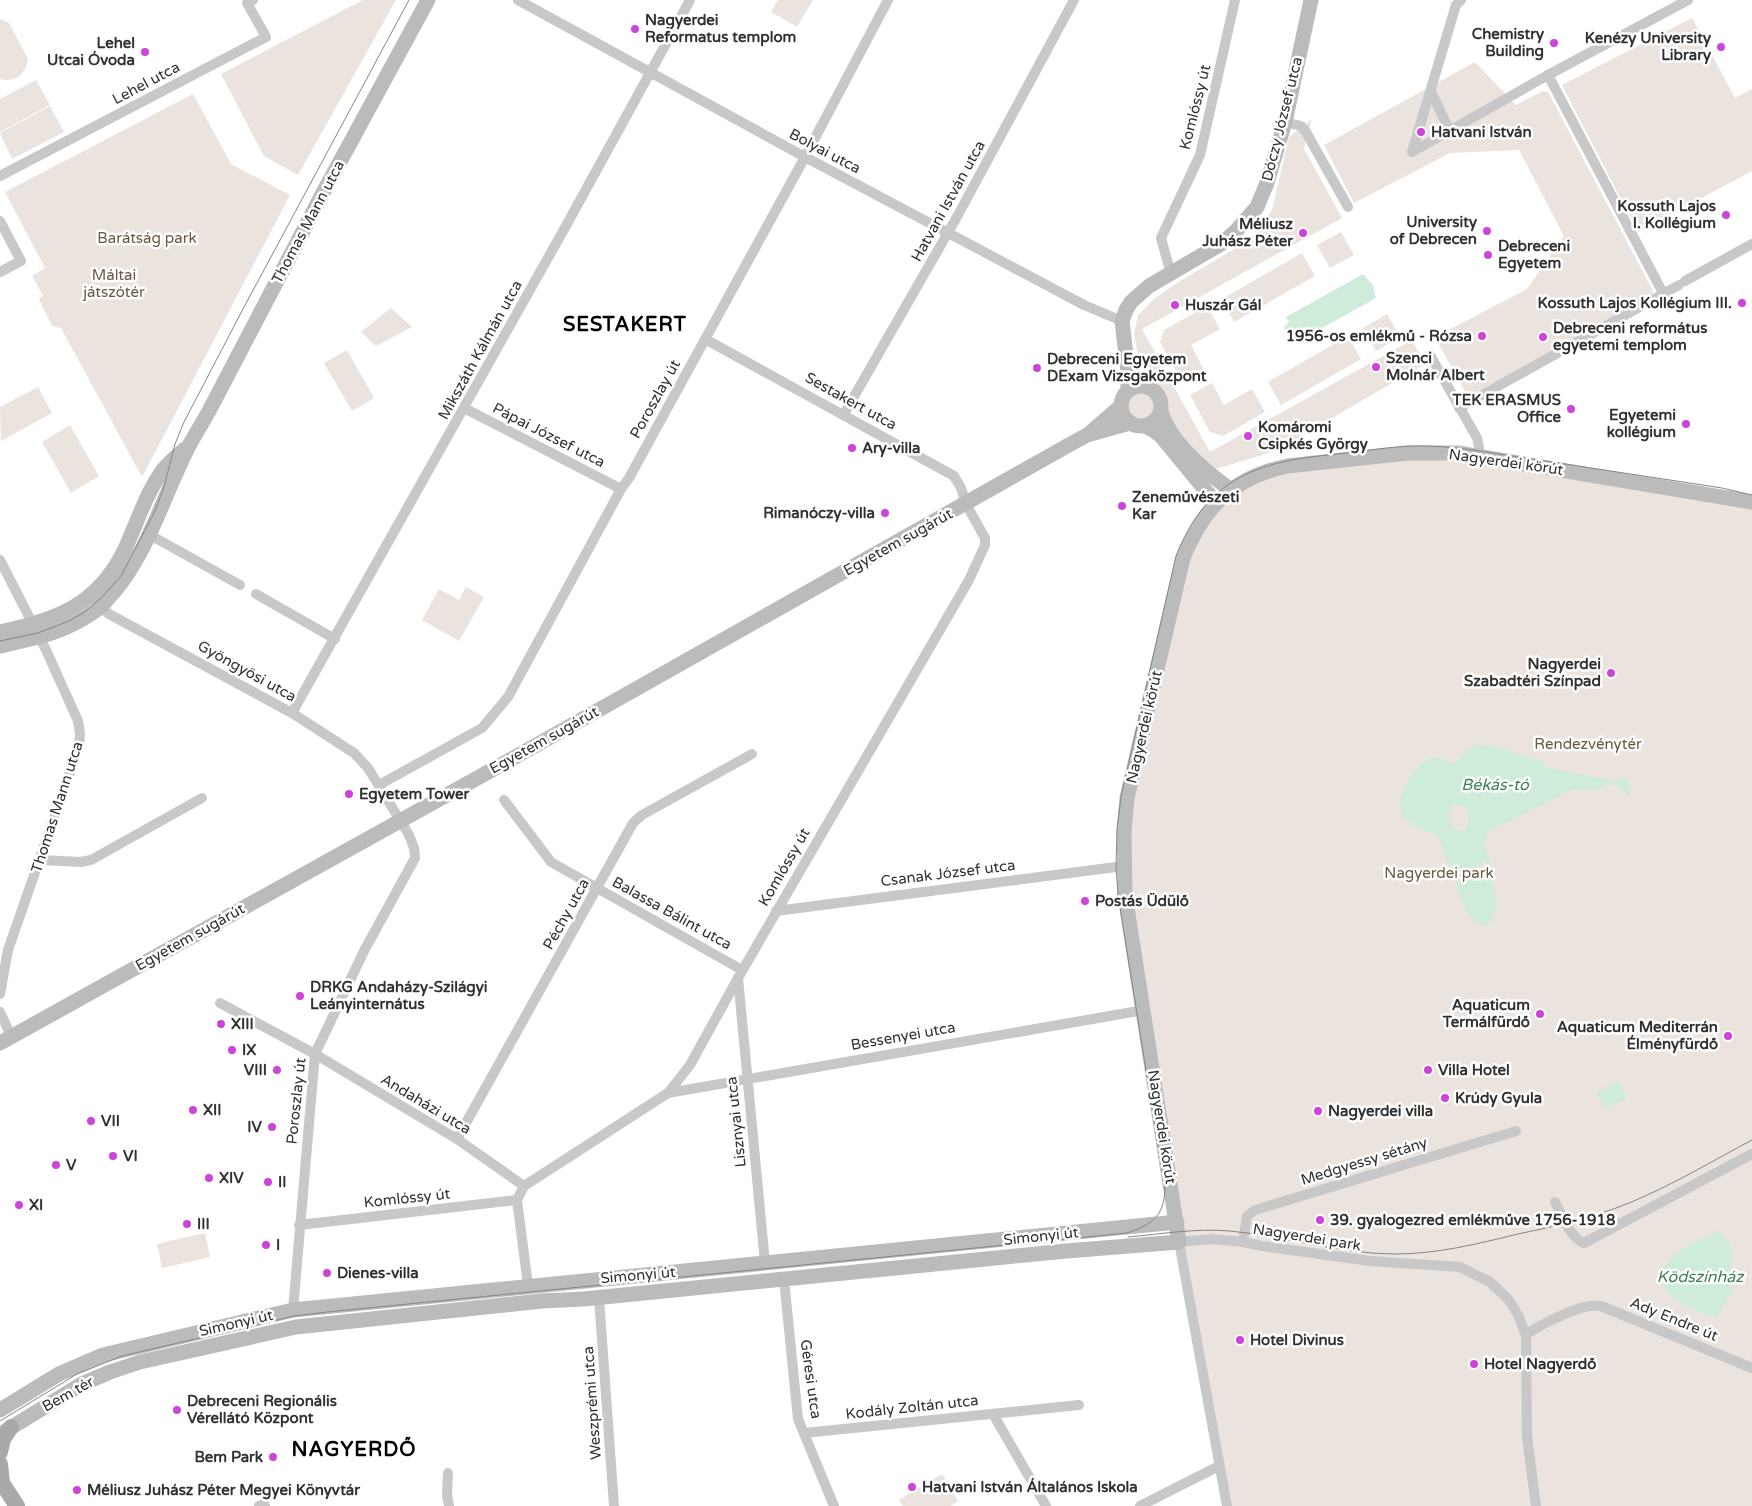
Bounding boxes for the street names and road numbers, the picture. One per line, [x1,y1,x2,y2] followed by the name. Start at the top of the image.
[1258,55,1306,183] street label: Dóczy József utca
[109,58,183,108] street label: Lehel utca
[1176,62,1214,151] street label: Komlóssy út
[786,125,864,177] street label: Bolyai utca
[907,137,989,265] street label: Hatvani István utca
[268,157,348,287] street label: Thomas Mann utca
[434,277,526,423] street label: Mikszáth Kálmán utca
[626,356,684,441] street label: Poroszlay út
[802,368,900,434] street label: Sestakert utca
[490,399,608,471] street label: Pápai József utca
[1448,445,1565,479] street label: Nagyerdei körút
[840,504,956,579] street label: Egyetem sugárút
[194,636,300,706] street label: Gyöngyösi utca
[1122,669,1166,785] street label: Nagyerdei körút
[486,702,602,777] street label: Egyetem sugárút
[27,739,87,875] street label: Thomas Mann utca
[754,825,814,909] street label: Komlóssy út
[880,856,1016,890] street label: Csanak József utca
[609,873,735,953] street label: Balassa Bálint utca
[539,875,593,953] street label: Péchy utca
[132,899,248,974] street label: Egyetem sugárút
[849,1018,957,1054] street label: Bessenyei utca
[282,1056,310,1145] street label: Poroszlay út
[1144,1069,1180,1186] street label: Nagyerdei körút
[378,1070,474,1138] street label: Andaházi utca
[722,1076,750,1168] street label: Lisznyai utca
[1299,1133,1429,1189] street label: Medgyessy sétány
[363,1184,451,1211] street label: Komlóssy út
[1252,1220,1362,1254] street label: Nagyerdei park
[1003,1223,1080,1249] street label: Simonyi út
[600,1263,677,1287] street label: Simonyi út
[1627,1293,1721,1345] street label: Ady Endre út
[197,1306,275,1340] street label: Simonyi út
[797,1338,825,1420] street label: Géresi utca
[579,1346,605,1460] street label: Weszprémi utca
[39,1372,97,1416] street label: Bem tér
[845,1391,979,1423] street label: Kodály Zoltán utca

